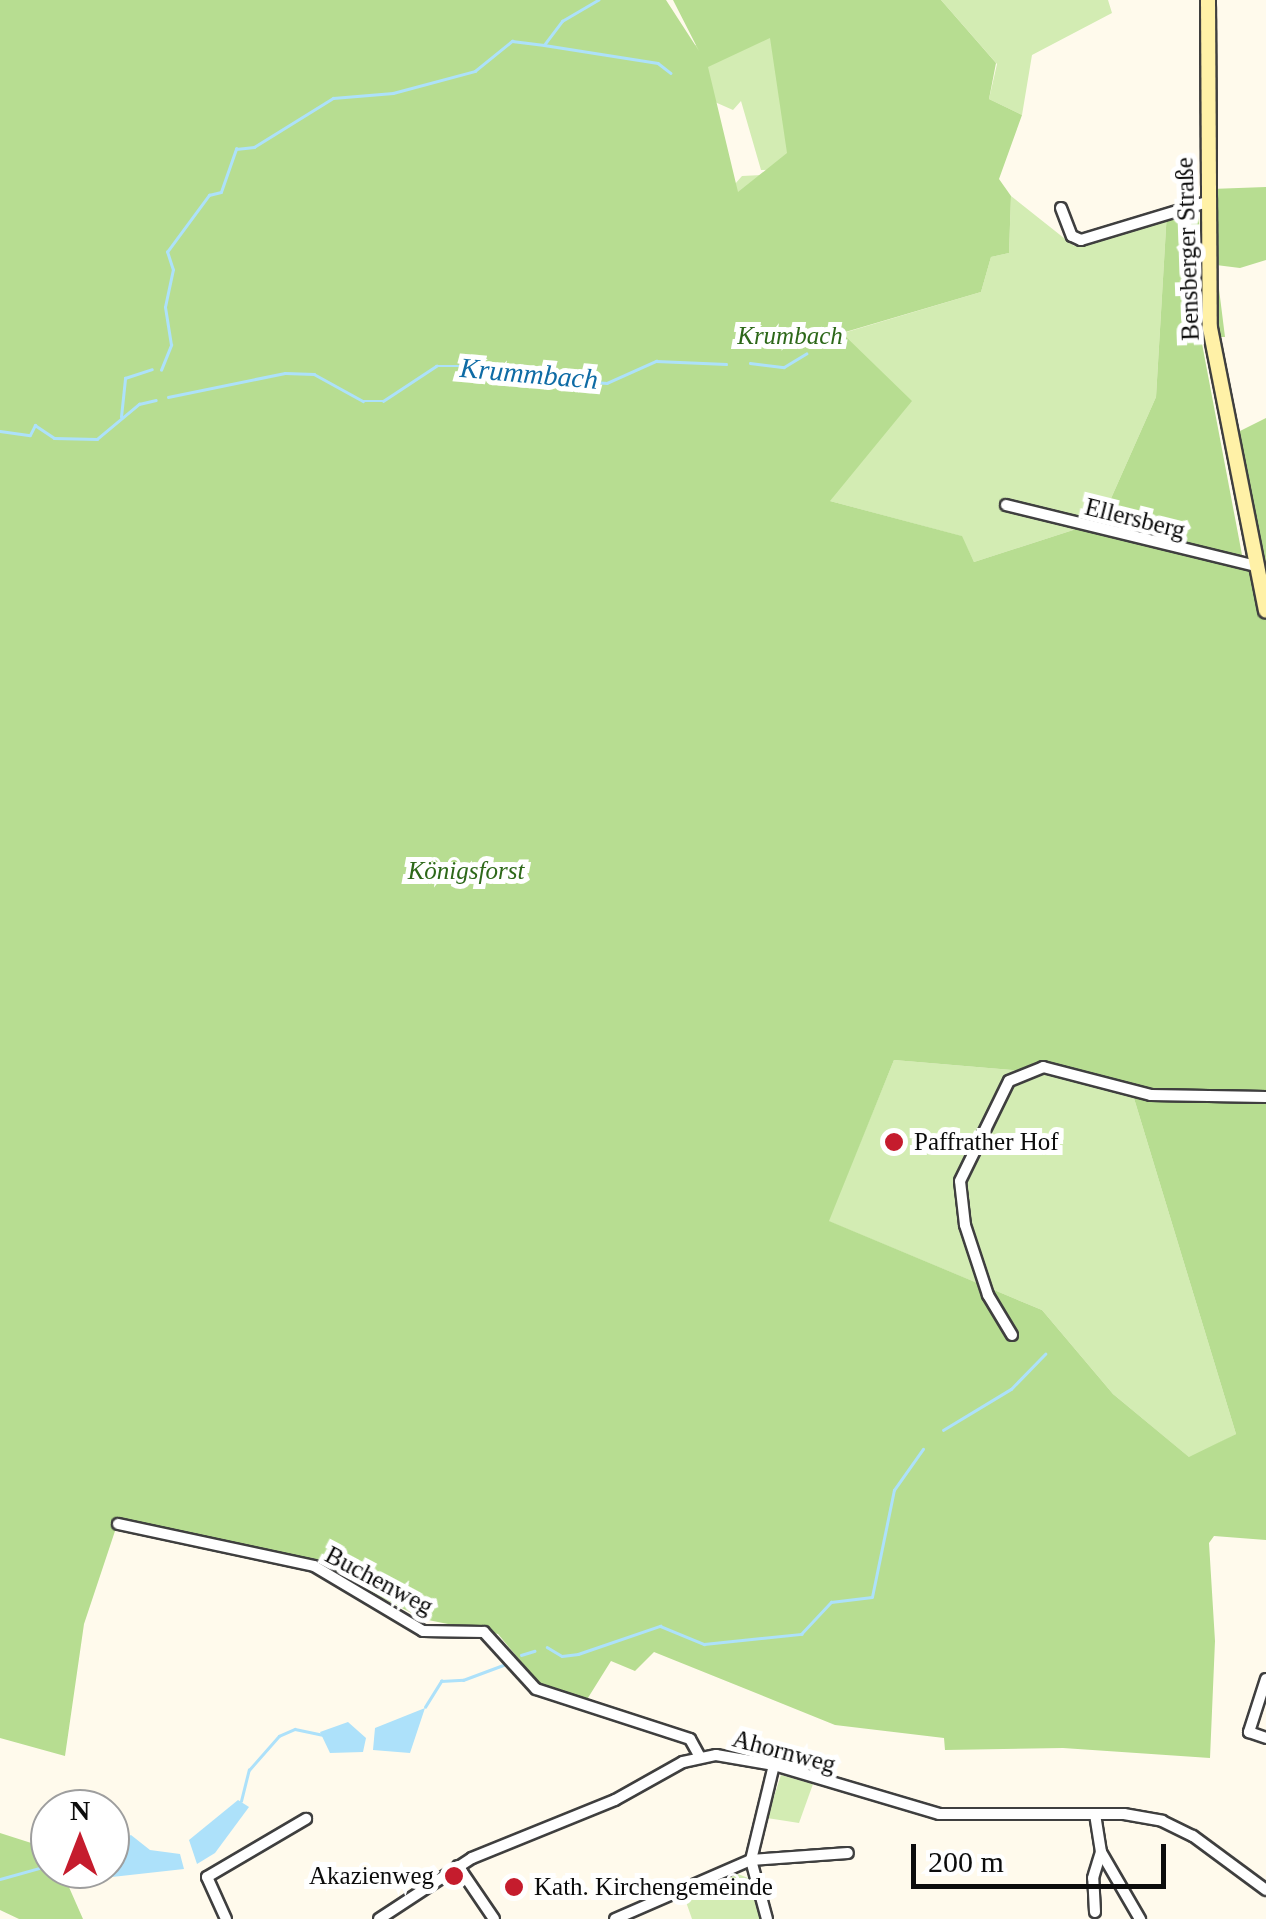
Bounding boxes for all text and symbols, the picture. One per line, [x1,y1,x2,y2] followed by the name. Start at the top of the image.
[1170,157,1206,341] street label: Bensberger Straße
[737,321,843,351] park label: Krumbach
[459,351,599,397] water label: Krummbach
[1082,492,1188,546] street label: Ellersberg
[408,856,524,886] park label: Königsforst
[914,1127,1059,1157] place label: Paffrather Hof
[883,1131,905,1153] marker: Paffrather Hof
[320,1540,438,1622] street label: Buchenweg
[729,1724,839,1780] street label: Ahornweg
[30,1789,130,1889] north arrow
[70,1795,90,1826] text: N
[916,1824,1171,1886] scale bar
[928,1845,1004,1878] text: 200 m
[309,1861,434,1891] place label: Akazienweg
[443,1865,465,1887] marker: Akazienweg
[534,1872,773,1902] place label: Kath. Kirchengemeinde
[503,1876,525,1898] marker: Kath. Kirchengemeinde

